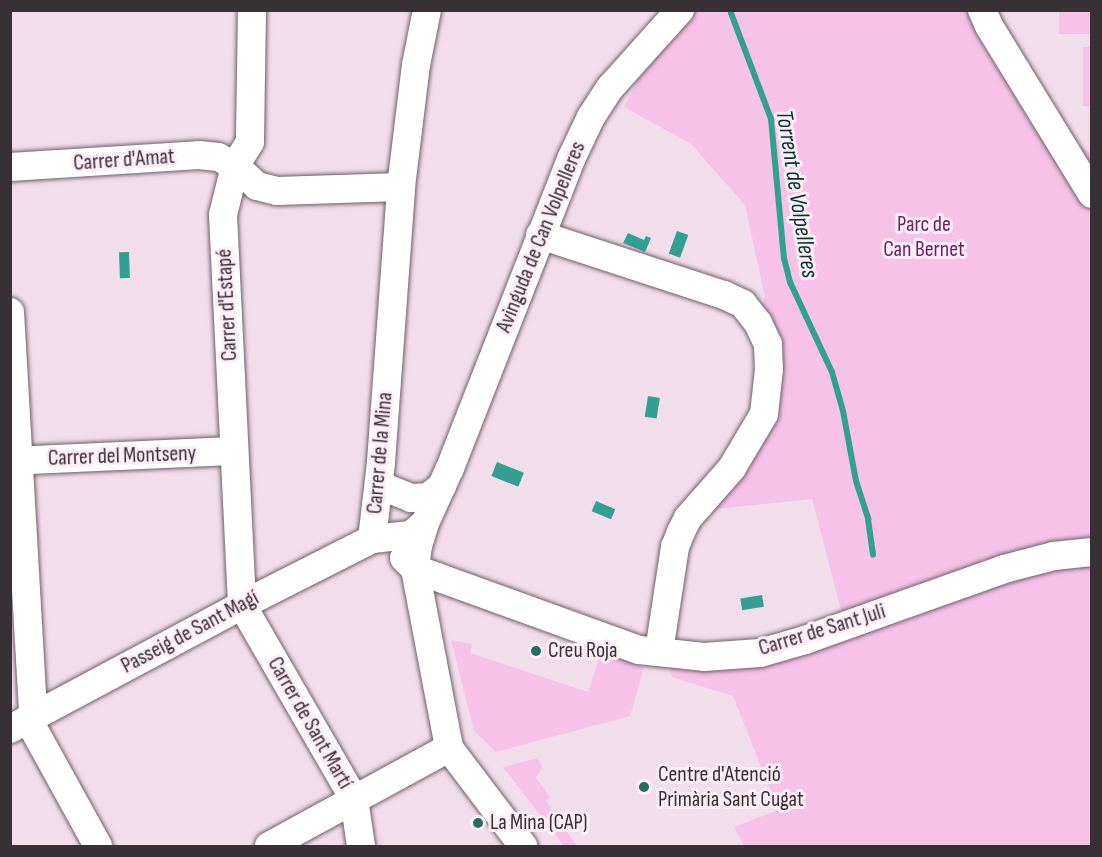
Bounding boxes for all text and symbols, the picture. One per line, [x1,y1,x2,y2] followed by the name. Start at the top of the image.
[770,108,824,280] water label: Torrent de Volpelleres
[491,138,591,336] street label: Avinguda de Can Volpelleres
[72,143,176,177] street label: Carrer d'Amat
[883,211,965,262] park label: Parc de Can Bernet
[211,248,243,362] street label: Carrer d'Estapé
[362,391,398,515] street label: Carrer de la Mina
[47,440,197,472] street label: Carrer del Montseny
[117,585,263,679] street label: Passeig de Sant Magí
[755,598,889,662] street label: Carrer de Sant Juli
[548,638,618,664] place label: Creu Roja
[529,644,543,658] marker: Creu Roja
[262,652,358,794] street label: Carrer de Sant Martí
[658,761,804,812] place label: Centre d'Atenció Primària Sant Cugat
[635,778,653,796] marker: Centre d'Atenció Primària Sant Cugat
[490,810,588,836] place label: La Mina (CAP)
[471,816,485,830] marker: La Mina (CAP)

